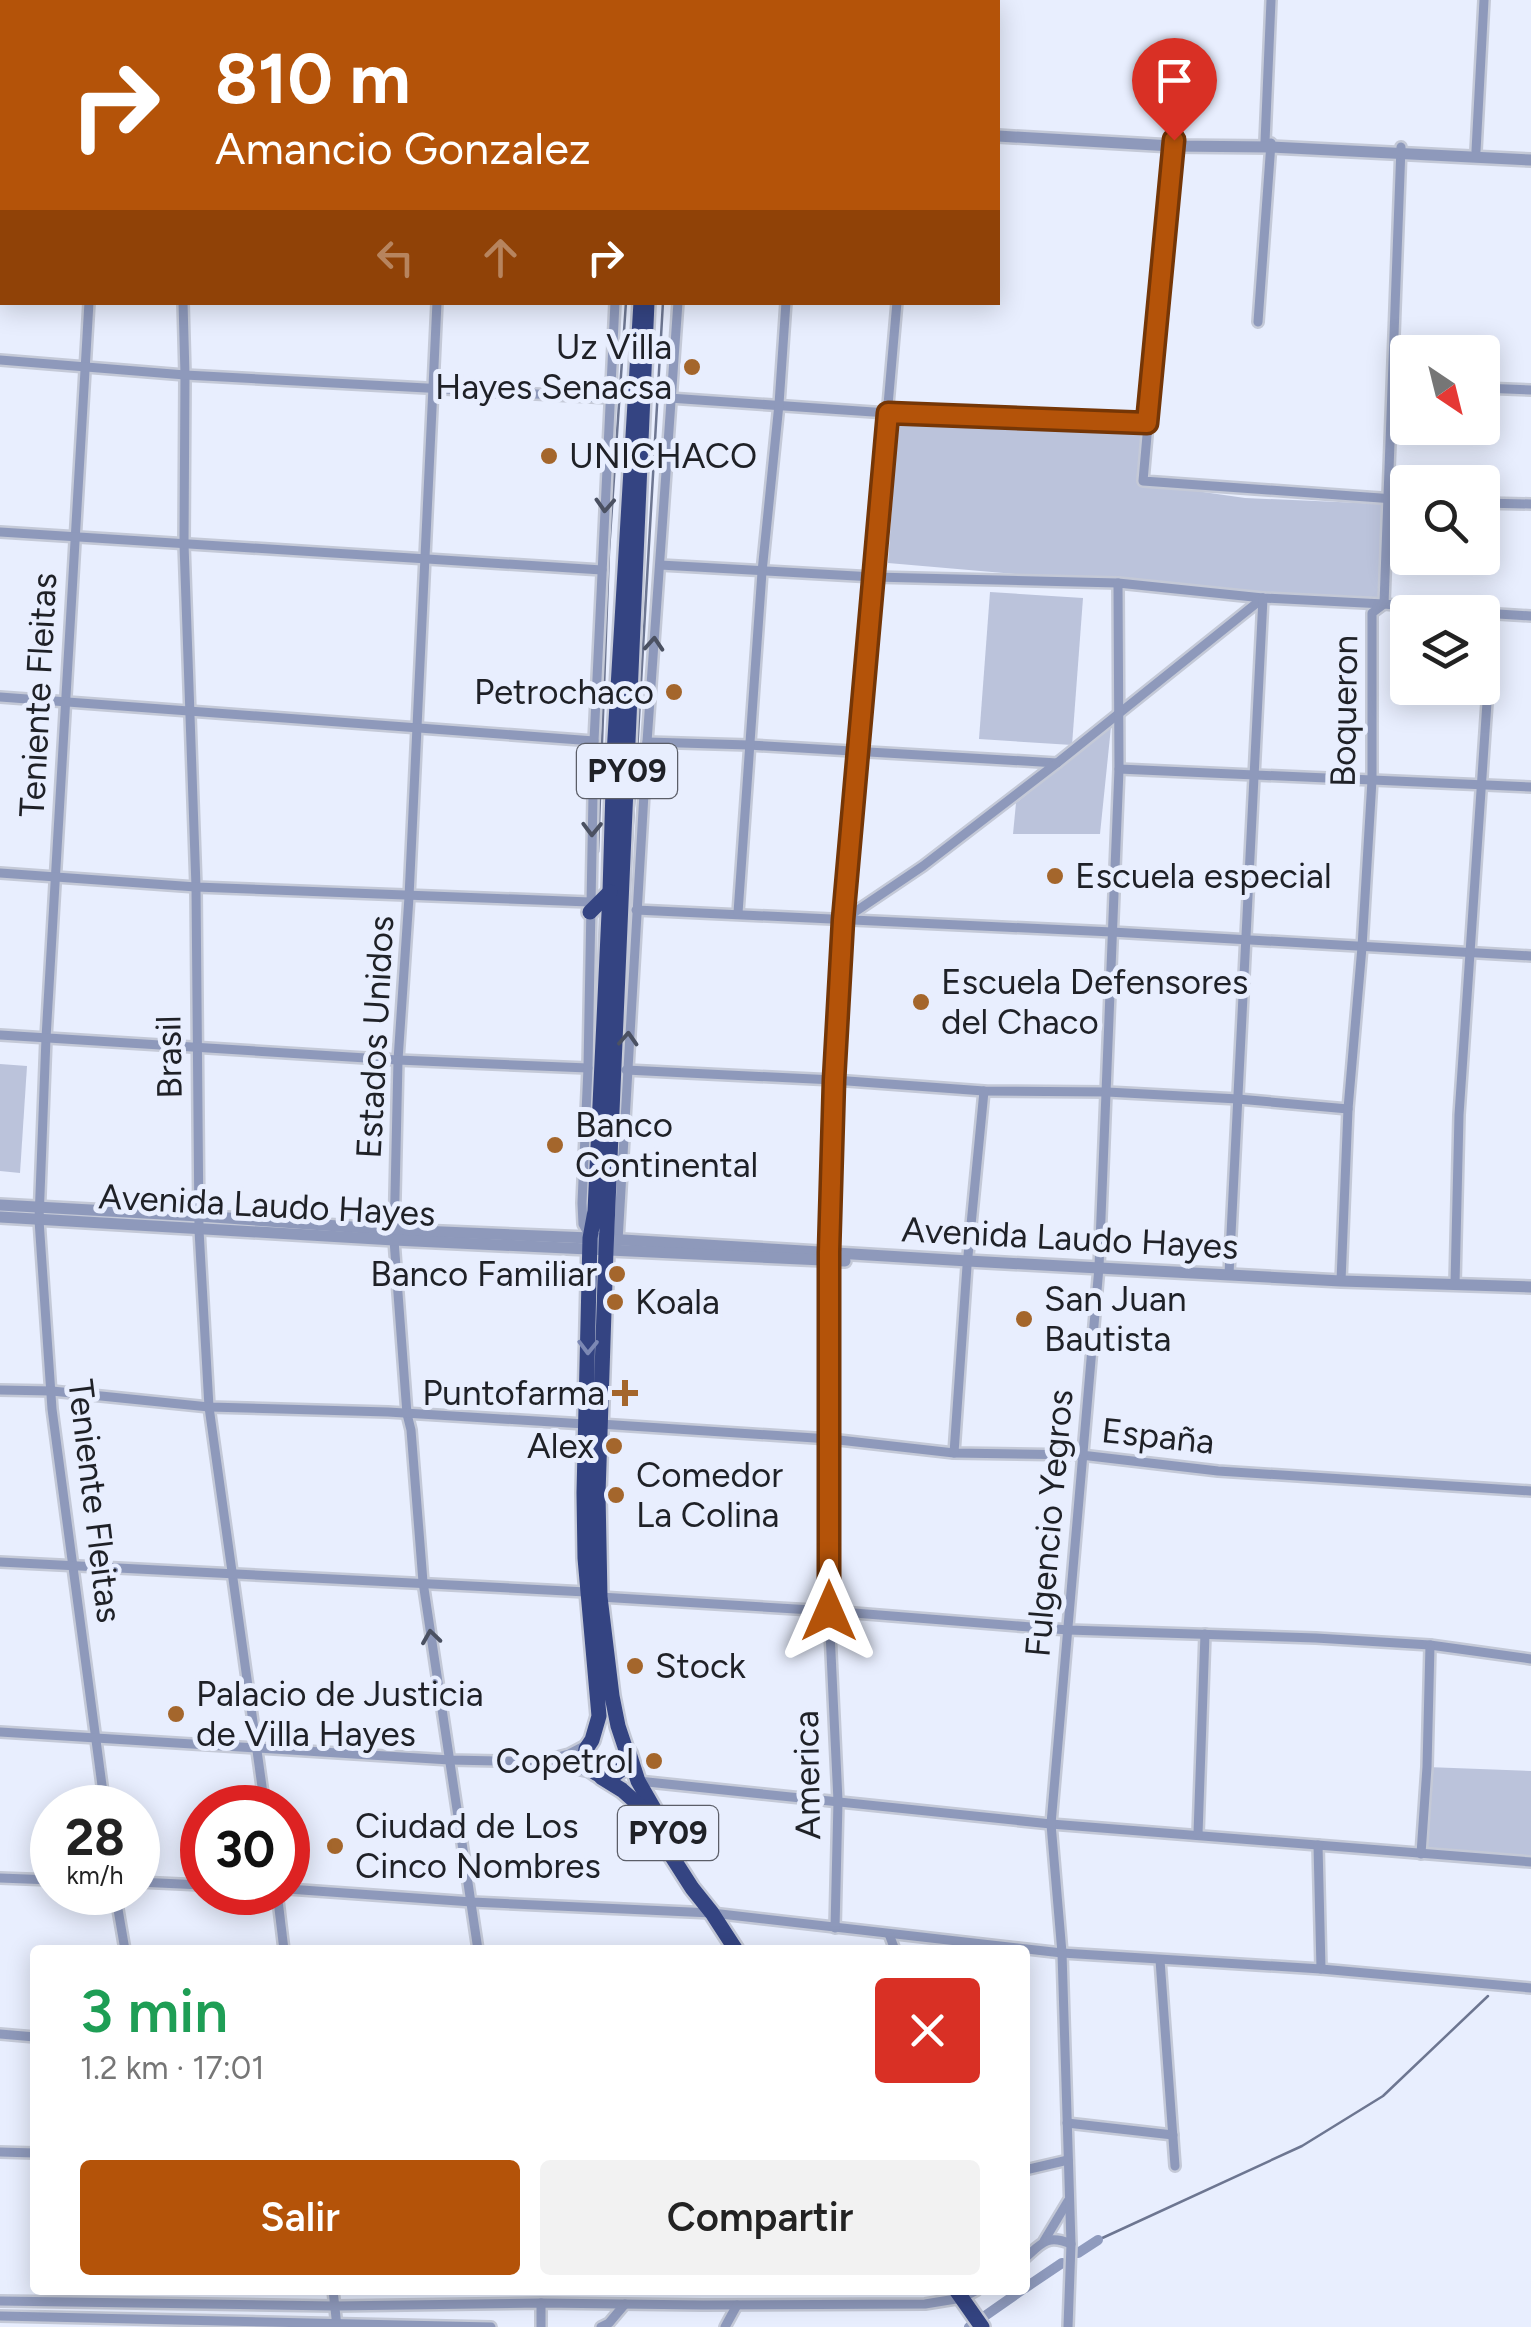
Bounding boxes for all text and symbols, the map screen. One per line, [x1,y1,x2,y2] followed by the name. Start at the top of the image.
[215,36,410,121] text: 810 m
[1132,38,1217,141] pin
[50,40,180,170] icon: right
[1147,53,1202,108] icon: arrive
[215,121,591,175] text: Amancio Gonzalez
[368,230,423,285] icon: left
[473,230,528,285] icon: ahead
[578,230,633,285] icon: right
[435,326,672,408] place label: Uz Villa Hayes Senacsa
[1390,335,1500,445] north arrow
[1390,335,1500,705] map controls
[681,356,703,378] marker: Uz Villa Hayes Senacsa
[569,435,757,477] place label: UNICHACO
[538,445,560,467] marker: UNICHACO
[1390,465,1500,575] button: search
[595,497,616,513] one-way arrow
[11,572,65,818] street label: Teniente Fleitas
[1390,595,1500,705] button: layers
[1322,635,1366,787] street label: Boqueron
[643,636,665,652] one-way arrow
[474,671,654,713] place label: Petrochaco
[663,681,685,703] marker: Petrochaco
[577,744,677,798] road number: PY09
[581,822,602,838] one-way arrow
[1075,855,1332,897] place label: Escuela especial
[1044,865,1066,887] marker: Escuela especial
[348,914,402,1160] street label: Estados Unidos
[941,961,1248,1043] place label: Escuela Defensores del Chaco
[910,991,932,1013] marker: Escuela Defensores del Chaco
[147,1015,191,1099] street label: Brasil
[617,1030,638,1046] one-way arrow
[575,1104,758,1186] place label: Banco Continental
[544,1134,566,1156] marker: Banco Continental
[98,1175,436,1235] street label: Avenida Laudo Hayes
[901,1208,1239,1268] street label: Avenida Laudo Hayes
[370,1253,597,1295] place label: Banco Familiar
[606,1263,628,1285] marker: Banco Familiar
[1044,1278,1186,1360] place label: San Juan Bautista
[635,1281,720,1323] place label: Koala
[604,1291,626,1313] marker: Koala
[1013,1308,1035,1330] marker: San Juan Bautista
[577,1339,598,1355] one-way arrow
[422,1372,605,1414] place label: Puntofarma
[59,1377,131,1625] street label: Teniente Fleitas
[614,1382,636,1404] marker: Puntofarma
[1016,1388,1082,1658] street label: Fulgencio Yegros
[1100,1409,1216,1463] street label: España
[527,1425,594,1467] place label: Alex
[603,1435,625,1457] marker: Alex
[636,1454,783,1536] place label: Comedor La Colina
[605,1484,627,1506] marker: Comedor La Colina
[777,1559,881,1663] position arrow
[422,1628,443,1645] one-way arrow
[655,1645,746,1687] place label: Stock
[624,1655,646,1677] marker: Stock
[196,1673,484,1755] place label: Palacio de Justicia de Villa Hayes
[165,1703,187,1725] marker: Palacio de Justicia de Villa Hayes
[785,1710,829,1840] street label: America
[496,1740,634,1782] place label: Copetrol
[643,1750,665,1772] marker: Copetrol
[180,1785,310,1915] speed limit sign: 30
[355,1805,601,1887] place label: Ciudad de Los Cinco Nombres
[618,1806,718,1860] road number: PY09
[65,1807,125,1868] text: 28
[324,1835,346,1857] marker: Ciudad de Los Cinco Nombres
[66,1860,124,1890] text: km/h
[80,1975,228,2047] text: 3 min
[875,1978,980,2083] button: close
[80,2049,265,2087] text: 1.2 km · 17:01
[80,2160,520,2275] button: Salir
[540,2160,980,2275] button: Compartir

